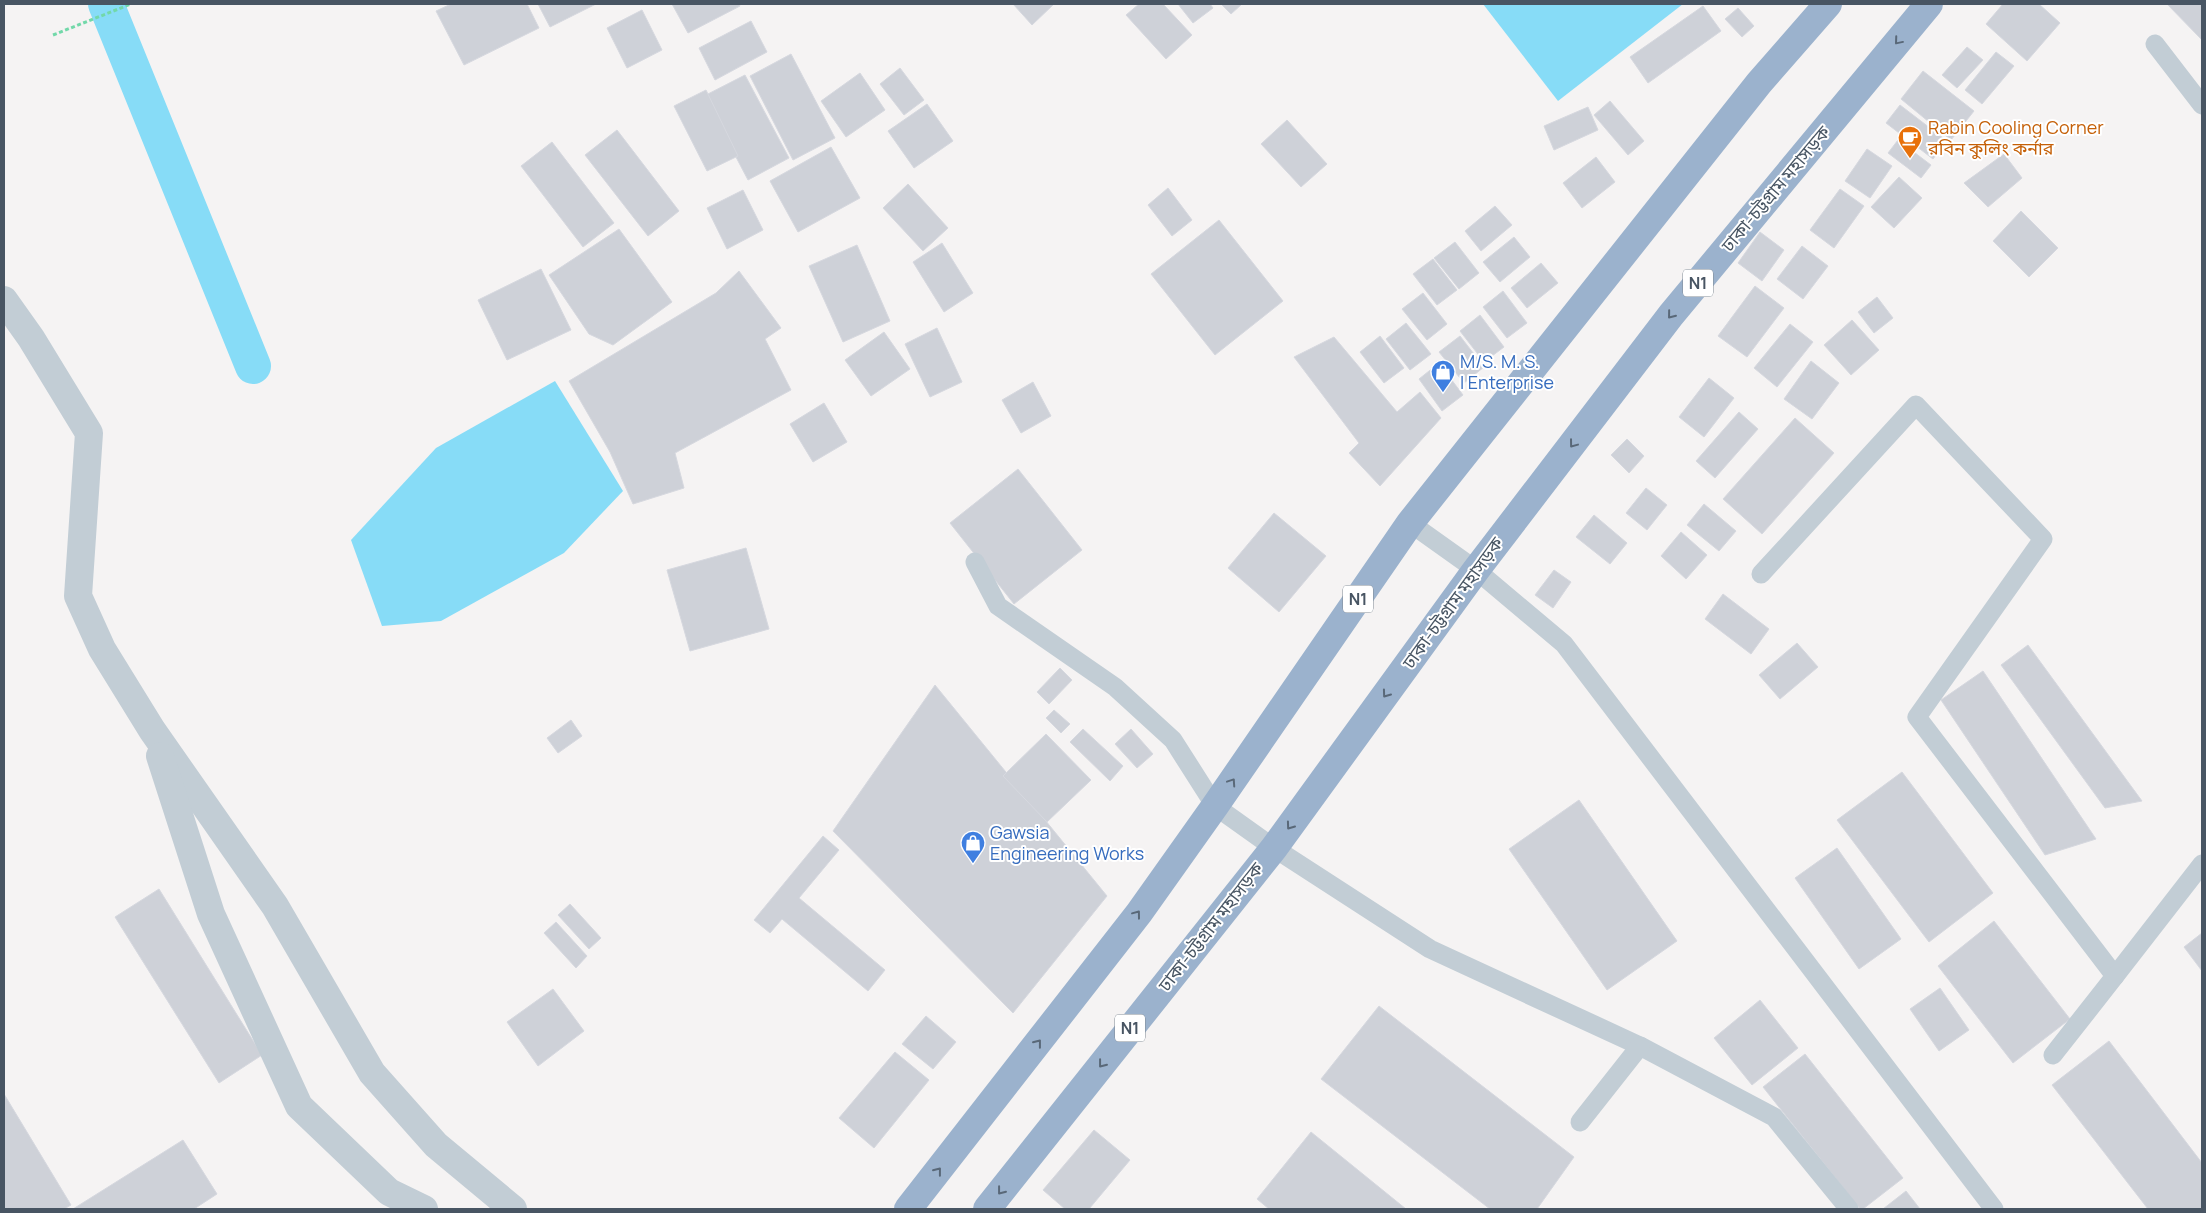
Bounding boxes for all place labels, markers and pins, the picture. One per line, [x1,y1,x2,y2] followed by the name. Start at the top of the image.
[1927,115,2104,160] place label: Rabin Cooling Corner রবিন কুলিং কর্নার
[1897,125,1923,159] cafe icon: Rabin Cooling Corner রবিন কুলিং কর্নার
[1460,349,1554,394] place label: M/S. M. S. I Enterprise
[1430,359,1456,393] shop icon: M/S. M. S. I Enterprise
[990,820,1144,865] place label: Gawsia Engineering Works
[960,830,986,864] shop icon: Gawsia Engineering Works

